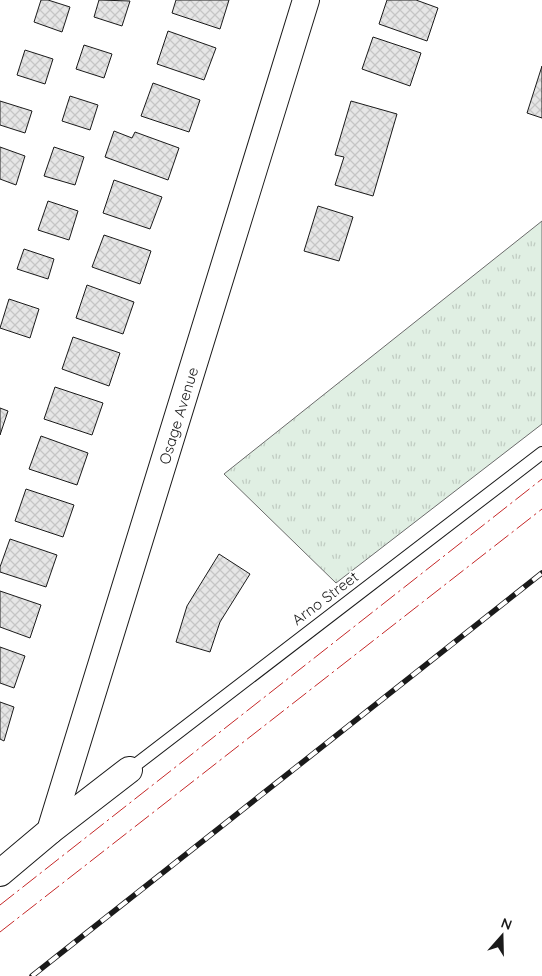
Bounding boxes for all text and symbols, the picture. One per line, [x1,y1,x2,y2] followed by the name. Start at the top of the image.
[154,365,202,467] street label: Osage Avenue
[288,567,362,629] street label: Arno Street
[477,911,527,961] north arrow
[499,914,514,934] text: N

